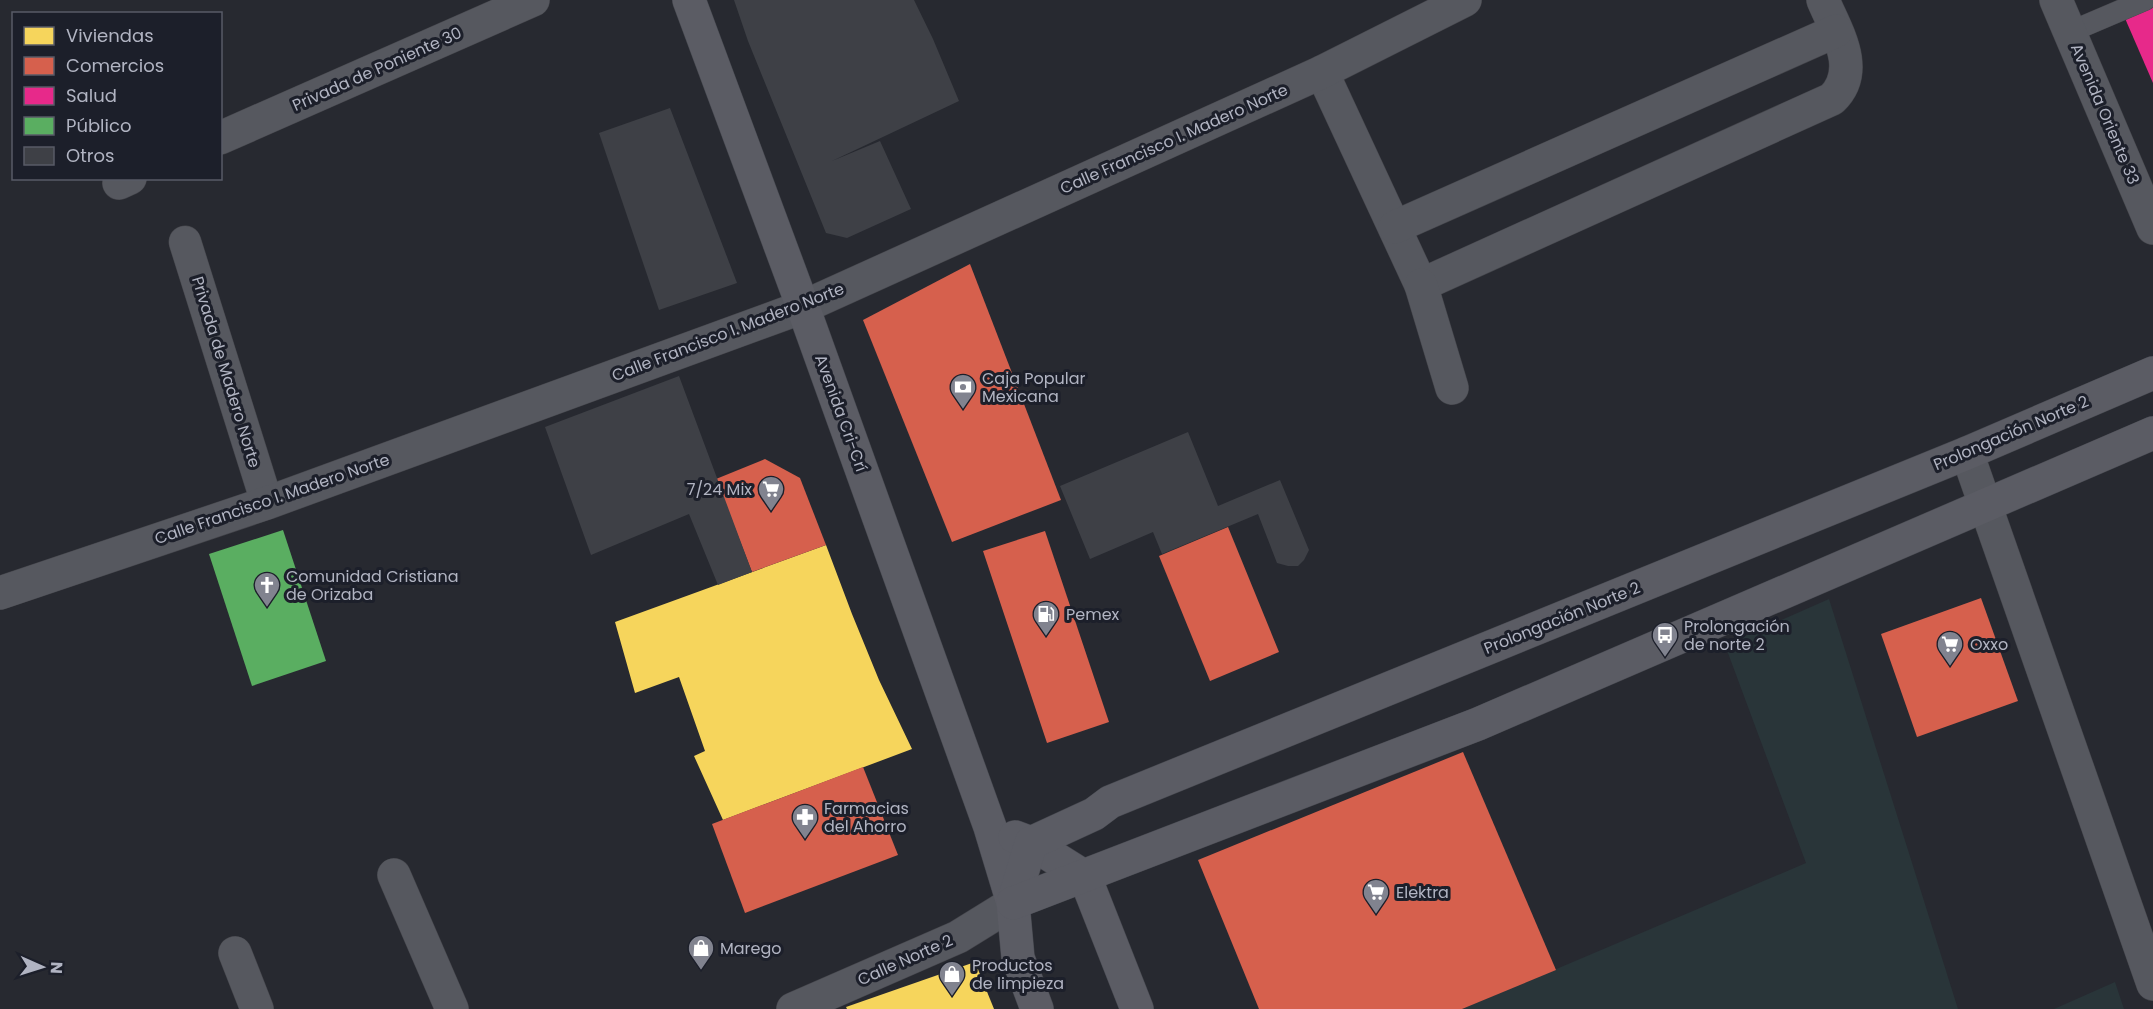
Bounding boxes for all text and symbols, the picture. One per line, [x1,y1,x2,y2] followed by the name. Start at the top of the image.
[12,12,222,180] legend
[289,21,465,117] street label: Privada de Poniente 30
[66,23,154,48] text: Viviendas
[2065,40,2145,188] street label: Avenida Oriente 33
[66,53,164,78] text: Comercios
[1056,78,1292,200] street label: Calle Francisco I. Madero Norte
[66,83,117,108] text: Salud
[66,113,131,138] text: Público
[66,143,114,168] text: Otros
[186,274,266,471] street label: Privada de Madero Norte
[609,277,848,387] street label: Calle Francisco I. Madero Norte
[809,351,873,475] street label: Avenida Cri-Crí
[982,367,1086,408] place label: Caja Popular Mexicana
[948,372,978,410] bank icon: Caja Popular Mexicana
[1930,390,2092,476] street label: Prolongación Norte 2
[151,448,393,550] street label: Calle Francisco I. Madero Norte
[756,474,786,512] supermarket icon: 7/24 Mix
[687,478,752,501] place label: 7/24 Mix
[286,565,458,606] place label: Comunidad Cristiana de Orizaba
[252,570,282,608] church icon: Comunidad Cristiana de Orizaba
[1480,576,1644,660] street label: Prolongación Norte 2
[1031,599,1061,637] fuel station icon: Pemex
[1066,603,1120,626] place label: Pemex
[1684,615,1790,656] place label: Prolongación de norte 2
[1650,620,1680,658] bus stop icon: Prolongación de norte 2
[1935,629,1965,667] supermarket icon: Oxxo
[1970,633,2008,656] place label: Oxxo
[824,797,909,838] place label: Farmacias del Ahorro
[790,802,820,840] pharmacy icon: Farmacias del Ahorro
[1361,877,1391,915] supermarket icon: Elektra
[1396,881,1449,904] place label: Elektra
[854,929,956,991] street label: Calle Norte 2
[686,933,716,971] shop icon: Marego
[12,937,72,997] north arrow
[720,937,782,960] place label: Marego
[972,954,1064,995] place label: Productos de limpieza
[937,959,967,997] shop icon: Productos de limpieza
[45,961,68,974] text: N

